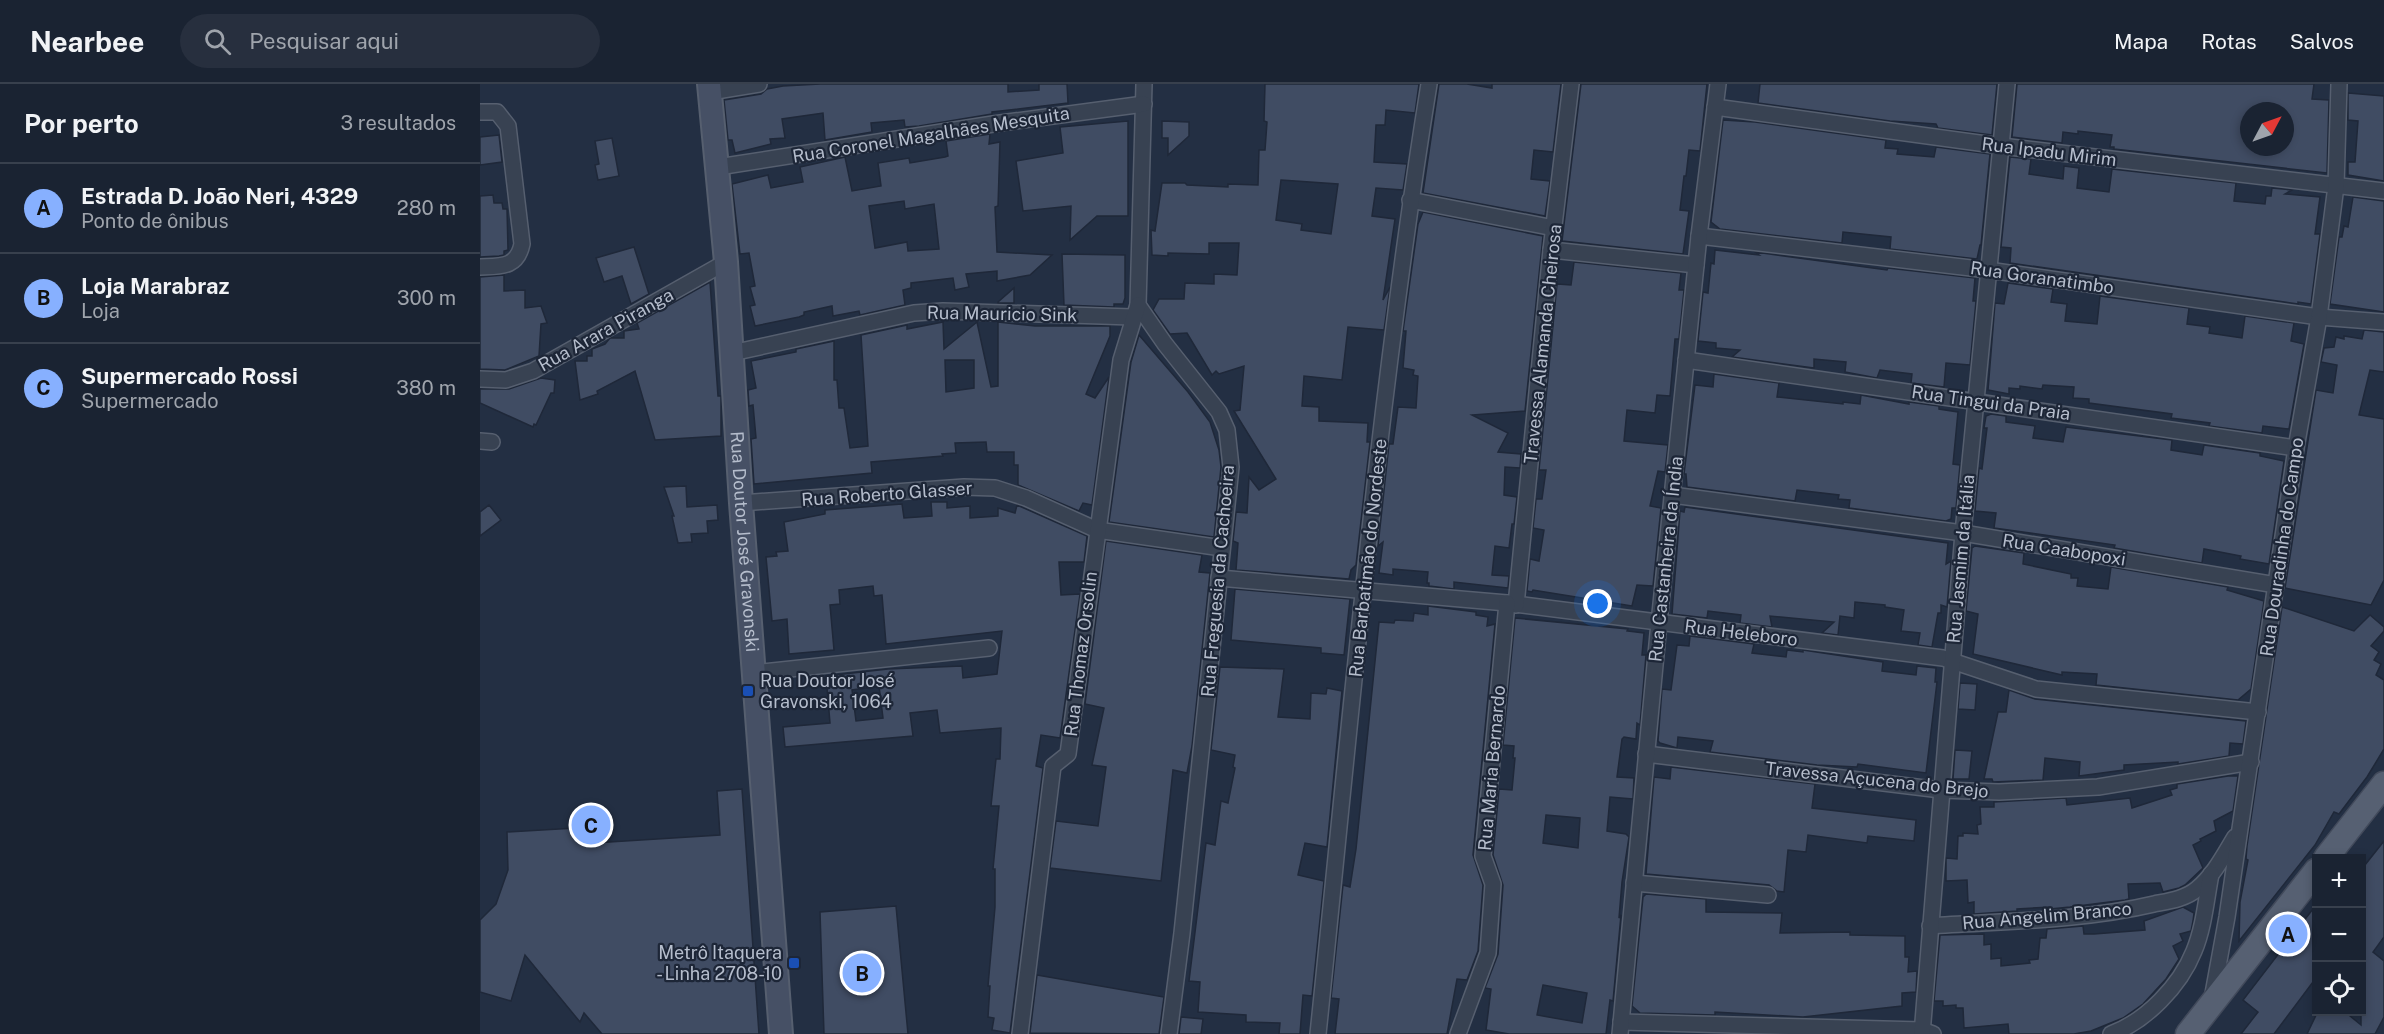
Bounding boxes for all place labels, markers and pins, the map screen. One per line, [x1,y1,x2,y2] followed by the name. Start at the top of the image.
[760,670,895,712] place label: Rua Doutor José Gravonski, 1064
[741,684,755,698] marker: Rua Doutor José Gravonski, 1064
[572,802,610,848] pin: C
[2268,912,2308,956] pin: A
[656,942,782,984] place label: Metrô Itaquera - Linha 2708-10
[842,950,881,996] pin: B
[787,956,801,970] marker: Metrô Itaquera - Linha 2708-10

